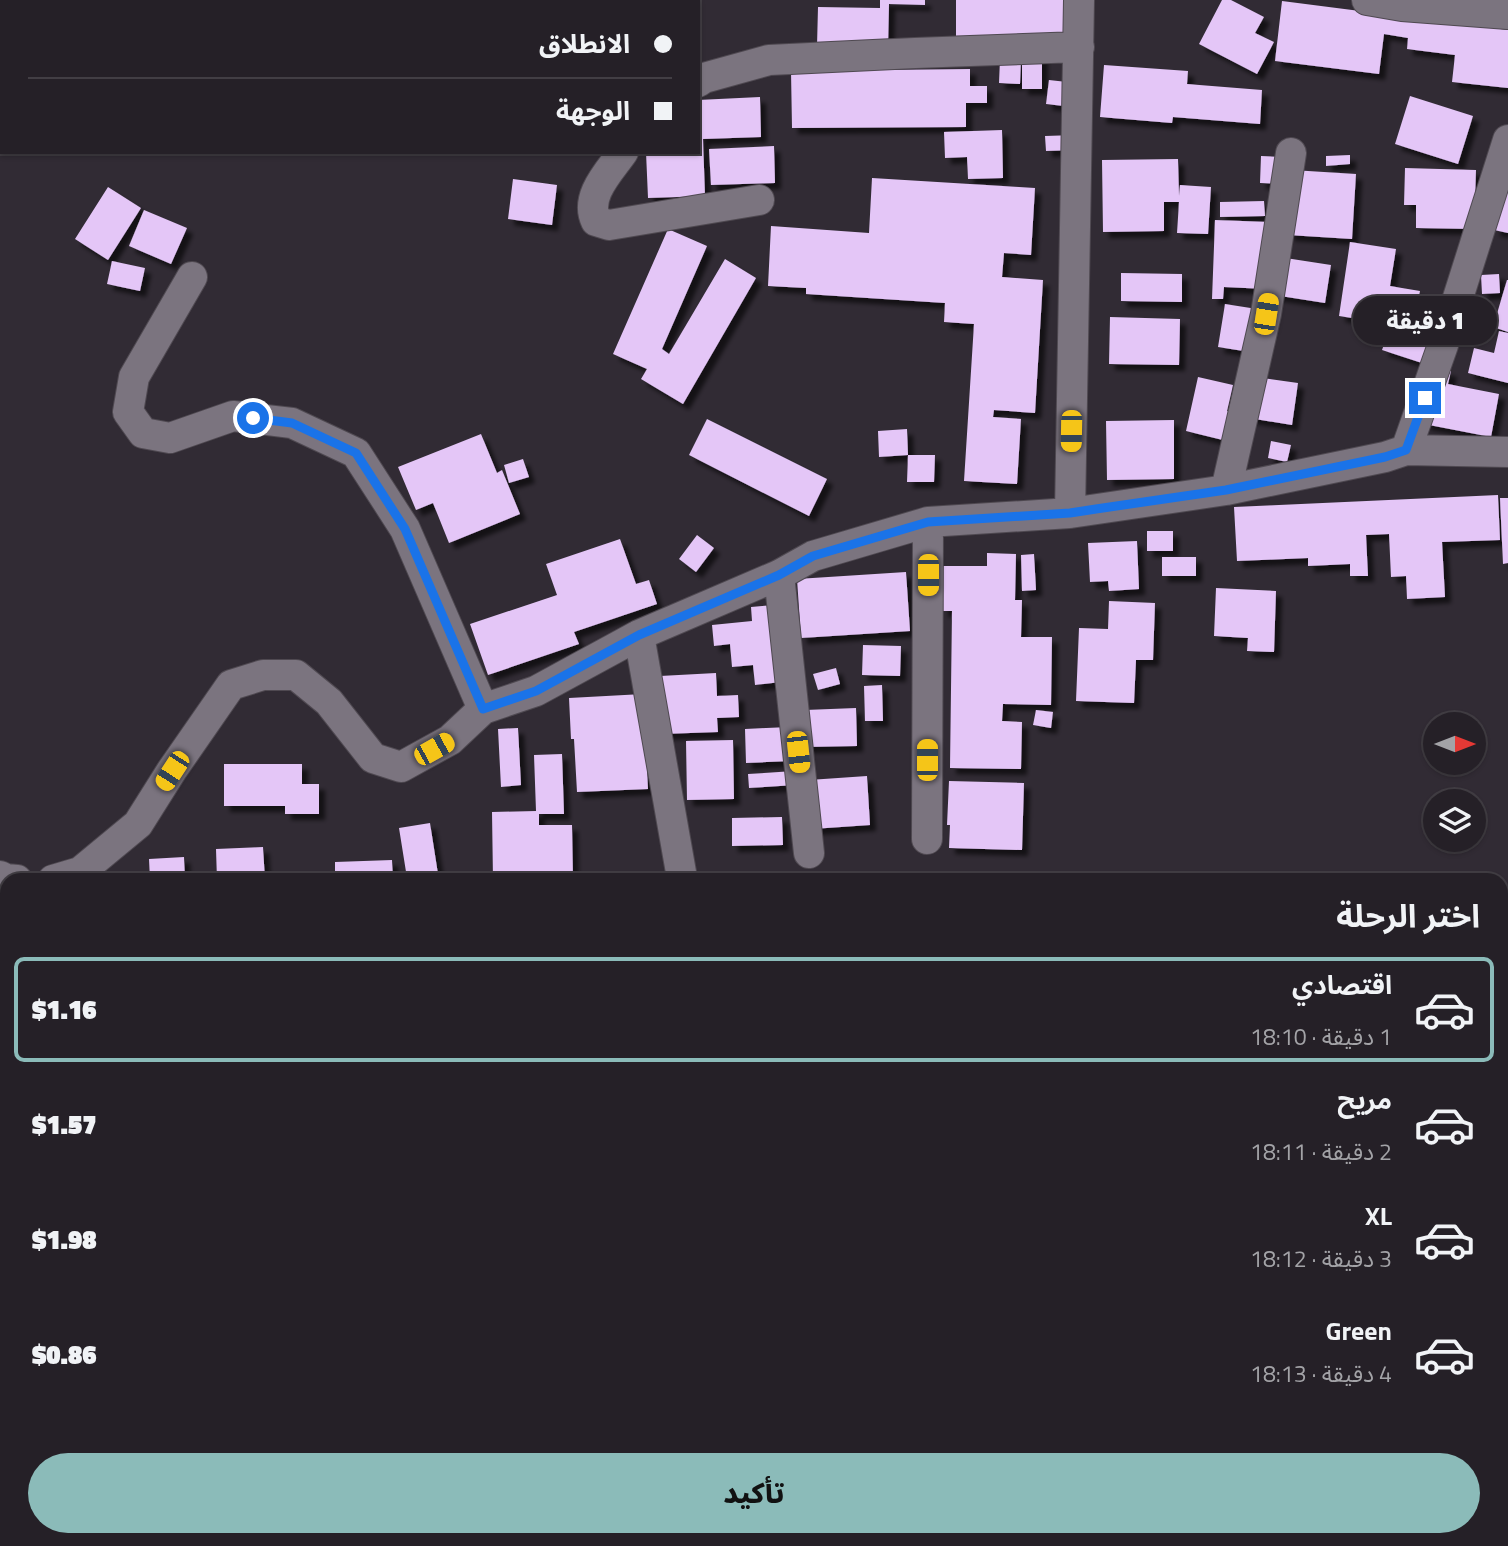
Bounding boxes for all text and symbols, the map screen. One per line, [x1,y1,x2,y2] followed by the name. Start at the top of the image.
[539,24,630,63] text: الانطلاق
[556,91,630,130] text: الوجهة
[1253,292,1280,336] car
[1353,296,1497,346] callout: 1 دقيقة
[1386,303,1464,338] text: 1 دقيقة
[1409,382,1441,414] route end
[237,402,269,434] route start
[1061,410,1082,452] car
[918,554,939,596] car
[1423,712,1486,775] north arrow
[1423,712,1486,852] map controls
[411,730,458,768] car
[786,730,811,774] car
[917,739,938,781] car
[152,748,193,794] car
[1423,789,1486,852] button: layers
[1336,891,1480,939] text: اختر الرحلة
[1292,965,1392,1004] text: اقتصادي
[1413,978,1476,1041] icon: car
[32,990,97,1029] text: $1.16
[1250,1019,1392,1054] text: 1 دقيقة · 18:10
[1337,1080,1392,1119] text: مريح
[1413,1093,1476,1156] icon: car
[32,1105,97,1144] text: $1.57
[1250,1134,1392,1169] text: 2 دقيقة · 18:11
[1365,1196,1392,1235] text: XL
[1413,1208,1476,1271] icon: car
[32,1220,97,1259] text: $1.98
[1250,1241,1392,1276] text: 3 دقيقة · 18:12
[1326,1311,1392,1350] text: Green
[1413,1323,1476,1386] icon: car
[32,1335,97,1374] text: $0.86
[1250,1356,1392,1391] text: 4 دقيقة · 18:13
[28,1453,1480,1533] button: تأكيد

